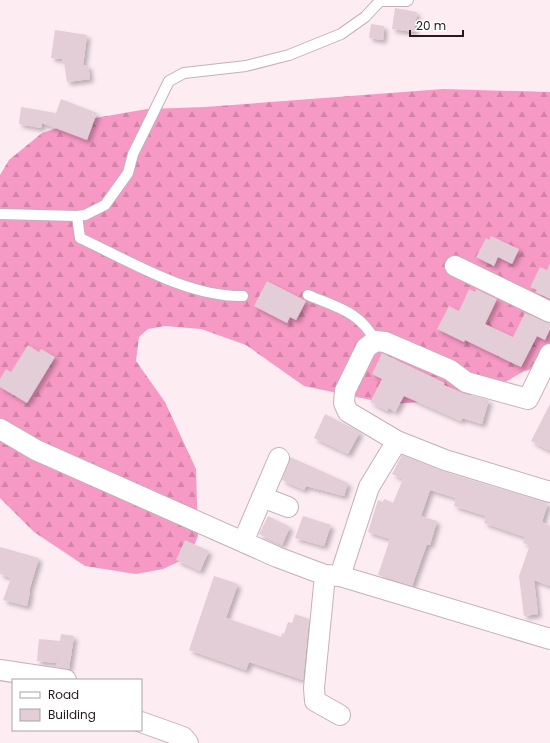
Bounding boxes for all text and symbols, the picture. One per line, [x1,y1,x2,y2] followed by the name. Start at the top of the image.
[410,12,463,38] scale bar
[416,17,446,34] text: 20 m
[12,679,142,731] legend
[48,686,79,703] text: Road
[48,706,96,723] text: Building

